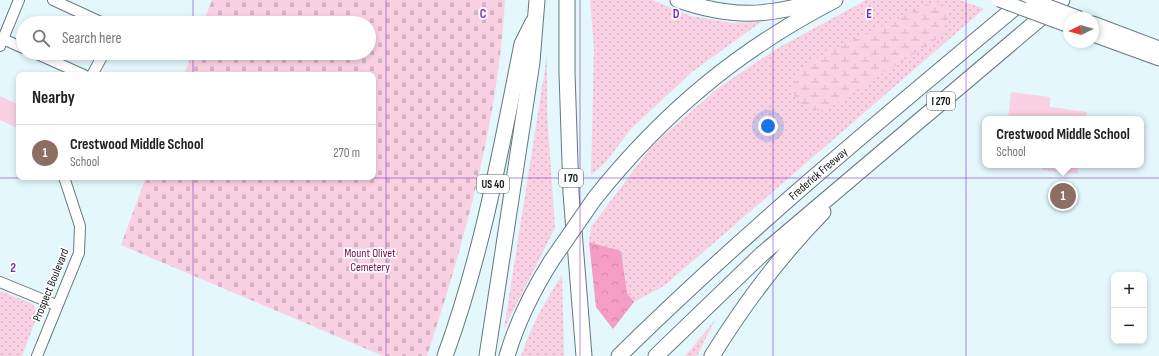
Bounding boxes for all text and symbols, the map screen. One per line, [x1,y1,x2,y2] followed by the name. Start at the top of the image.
[480,6,487,22] text: C
[673,6,680,22] text: D
[866,6,872,22] text: E
[1063,12,1099,48] north arrow
[16,16,376,60] search box
[30,27,52,49] icon: search
[62,29,122,48] text: Search here
[32,88,75,108] text: Nearby
[927,92,955,110] road number: I 270
[758,116,778,136] your location
[982,116,1144,168] popup
[996,125,1130,144] text: Crestwood Middle School
[70,135,203,154] text: Crestwood Middle School
[786,144,851,203] street label: Frederick Freeway
[996,144,1026,160] text: School
[42,145,48,161] text: 1
[333,145,360,161] text: 270 m
[70,154,100,170] text: School
[559,169,583,187] road number: I 70
[477,175,509,193] road number: US 40
[1050,181,1076,211] pin: 1
[30,246,72,324] street label: Prospect Boulevard
[344,246,396,275] park label: Mount Olivet Cemetery
[10,260,16,276] text: 2
[1111,272,1147,344] map controls
[1111,272,1147,308] button: +
[1111,308,1147,344] button: −

